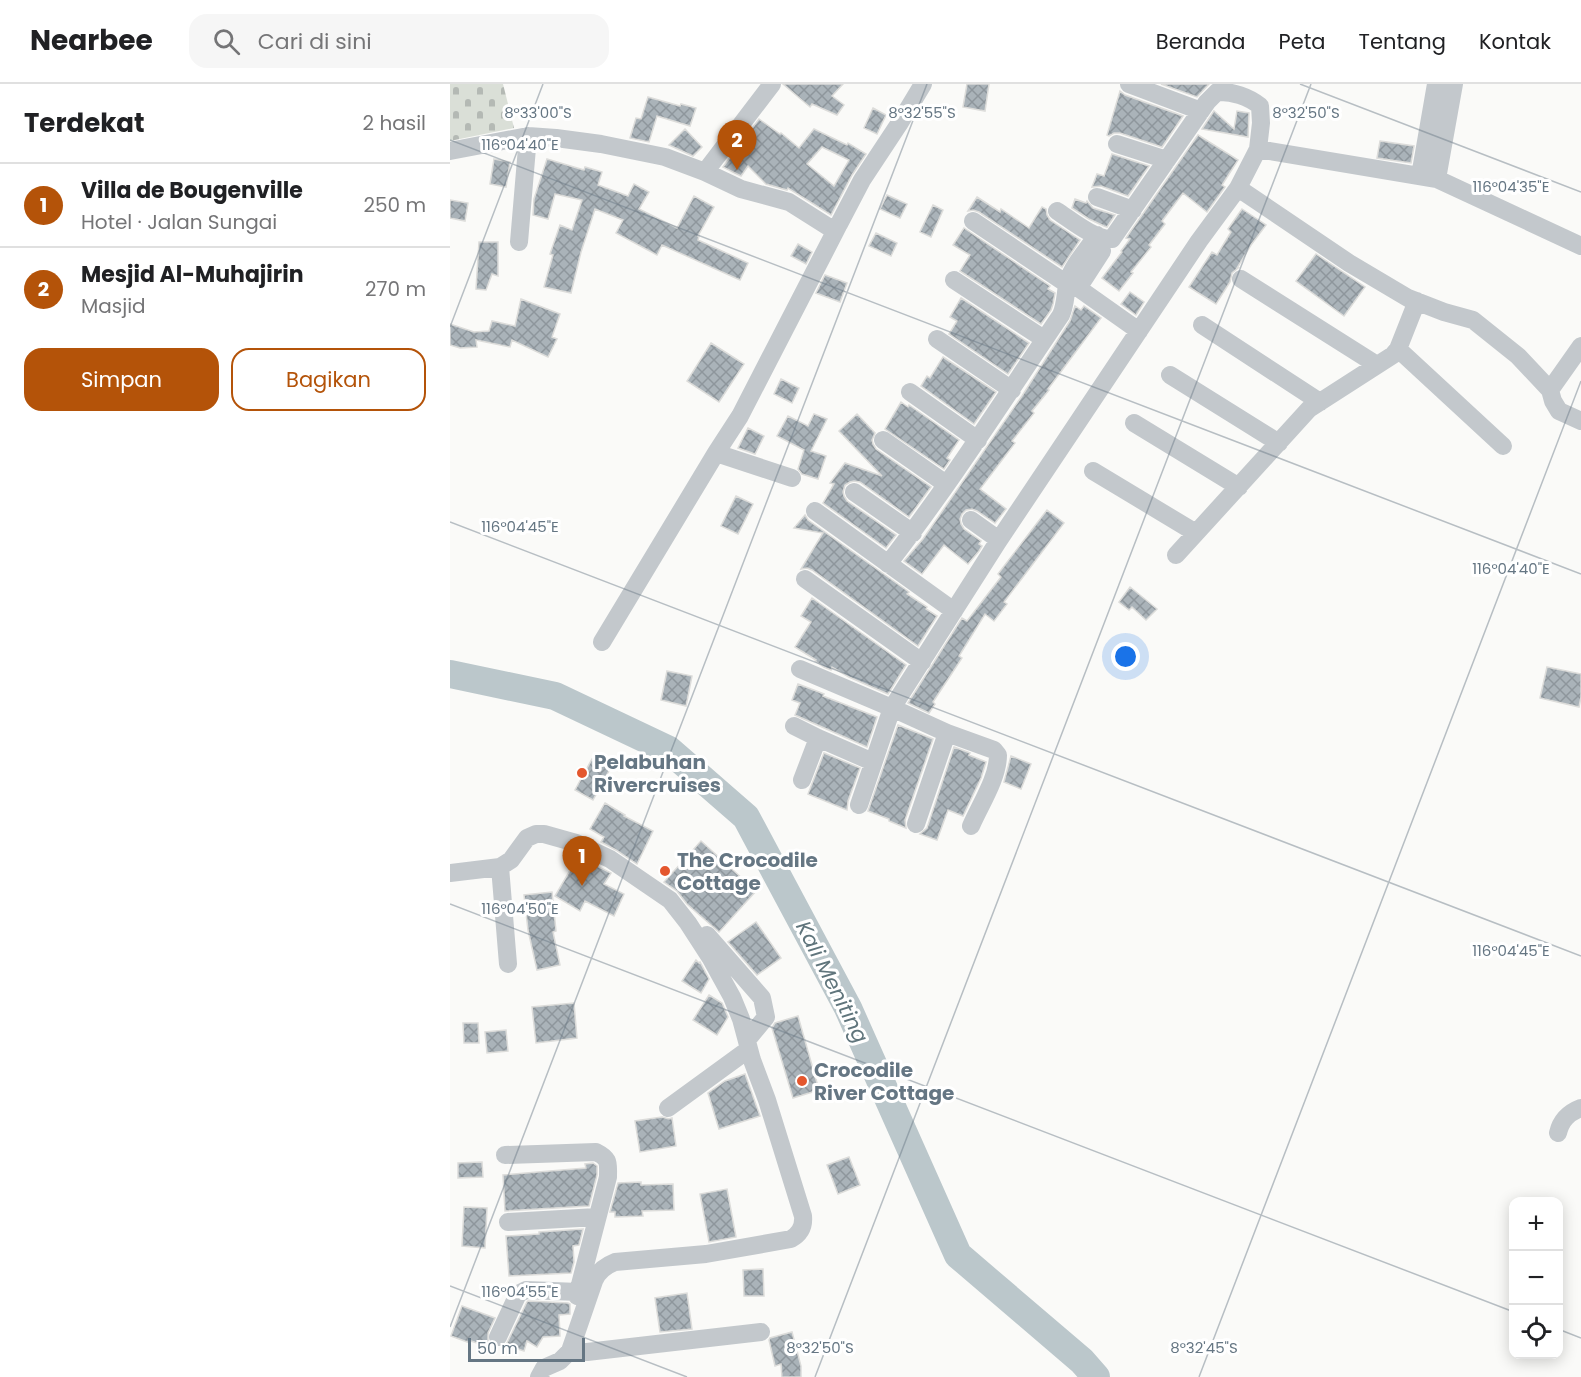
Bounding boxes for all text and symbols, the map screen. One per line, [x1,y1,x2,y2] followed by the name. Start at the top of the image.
[189,14,609,68] search box
[30,21,153,60] text: Nearbee
[210,25,243,58] icon: search
[258,26,372,57] text: Cari di sini
[1156,27,1246,56] text: Beranda
[1279,27,1326,56] text: Peta
[1359,27,1446,56] text: Tentang
[1479,27,1551,56] text: Kontak
[504,102,572,123] text: 8°33'00"S
[888,102,956,123] text: 8°32'55"S
[1272,102,1340,123] text: 8°32'50"S
[24,105,144,141] text: Terdekat
[363,109,426,137] text: 2 hasil
[718,120,756,170] pin: 2
[481,134,559,155] text: 116°04'40"E
[81,175,303,206] text: Villa de Bougenville
[1473,176,1549,197] text: 116°04'35"E
[40,191,47,219] text: 1
[363,191,426,219] text: 250 m
[81,208,277,236] text: Hotel · Jalan Sungai
[81,259,304,290] text: Mesjid Al-Muhajirin
[38,275,49,303] text: 2
[365,275,426,303] text: 270 m
[81,292,146,320] text: Masjid
[24,348,219,411] button: Simpan
[231,348,426,411] button: Bagikan
[481,516,559,537] text: 116°04'45"E
[1472,558,1550,579] text: 116°04'40"E
[1111,642,1140,671] your location
[594,748,721,799] place label: Pelabuhan Rivercruises
[575,766,589,780] marker: Pelabuhan Rivercruises
[562,836,602,886] pin: 1
[677,846,818,897] place label: The Crocodile Cottage
[658,864,672,878] marker: The Crocodile Cottage
[481,898,559,919] text: 116°04'50"E
[789,916,876,1048] water label: Kali Meniting
[1472,940,1550,961] text: 116°04'45"E
[814,1056,954,1107] place label: Crocodile River Cottage
[795,1074,809,1088] marker: Crocodile River Cottage
[1509,1197,1563,1359] map controls
[1509,1197,1563,1251] button: +
[1509,1251,1563,1305] button: −
[481,1281,559,1302] text: 116°04'55"E
[1509,1305,1563,1359] button: locate
[468,1335,585,1362] scale bar
[477,1337,518,1360] text: 50 m
[786,1337,854,1358] text: 8°32'50"S
[1170,1337,1238,1358] text: 8°32'45"S

